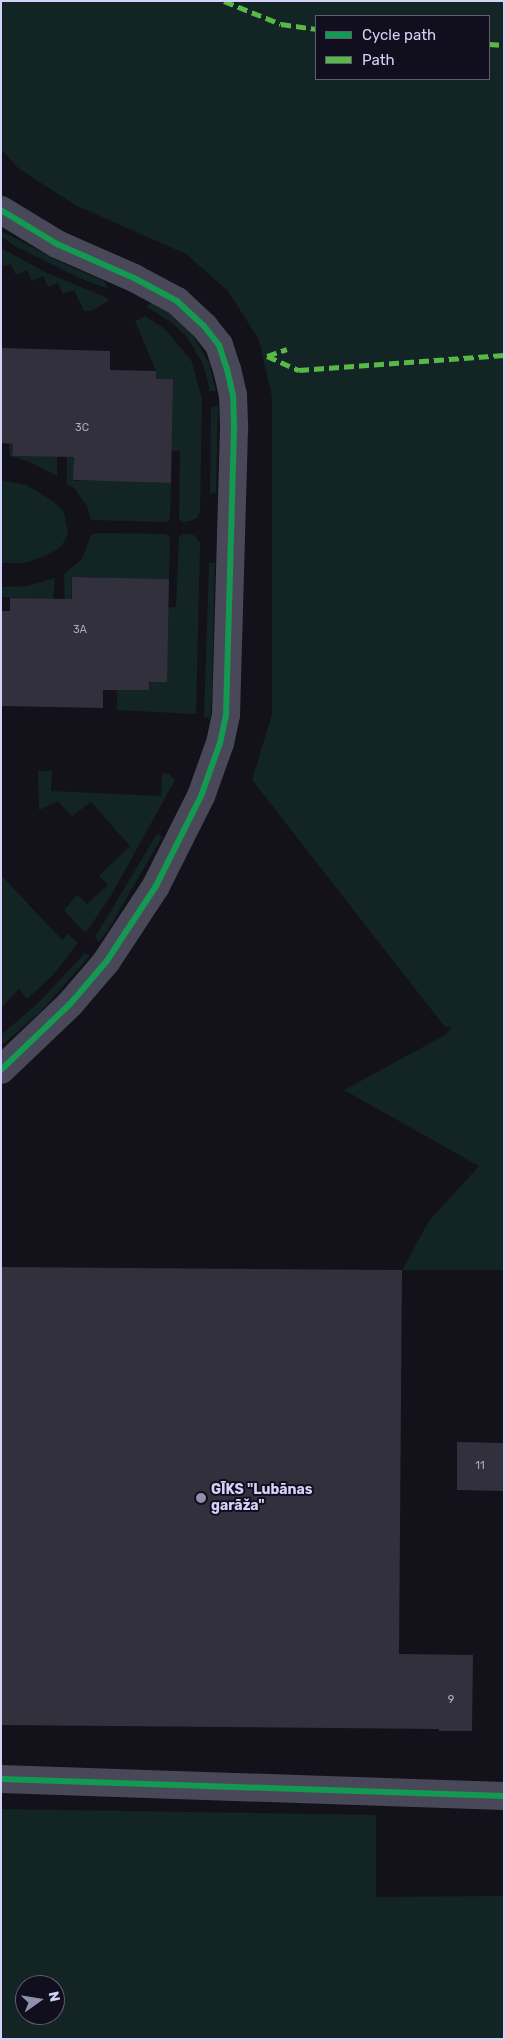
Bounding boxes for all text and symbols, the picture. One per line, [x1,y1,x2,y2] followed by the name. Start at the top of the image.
[315,15,490,80] legend
[362,26,436,44] text: Cycle path
[362,51,395,69] text: Path
[75,421,89,435] house number: 3C
[73,623,87,637] house number: 3A
[475,1459,485,1473] house number: 11
[211,1482,313,1514] place label: GĪKS "Lubānas garāža"
[195,1492,207,1504] marker: GĪKS "Lubānas garāža"
[448,1693,454,1707] house number: 9
[15,1975,65,2025] north arrow
[45,1990,64,2004] text: N

